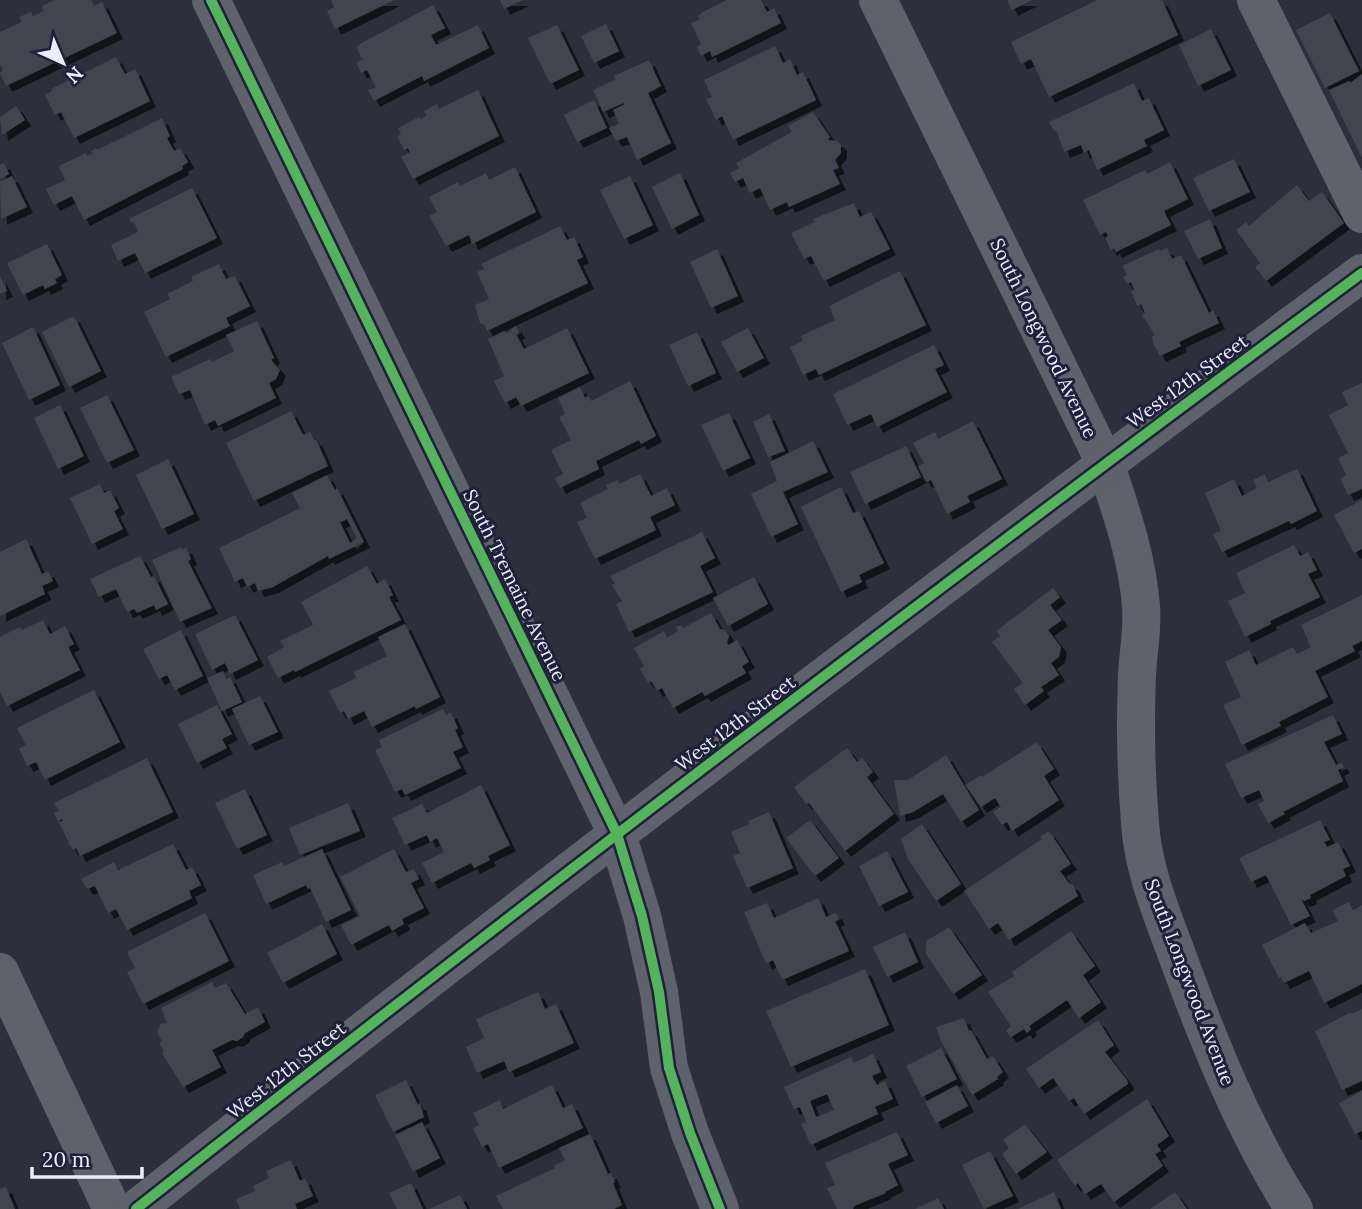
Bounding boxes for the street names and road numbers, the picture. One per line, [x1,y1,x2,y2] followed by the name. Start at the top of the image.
[985,234,1103,442] street label: South Longwood Avenue
[1122,328,1253,433] street label: West 12th Street
[458,485,572,685] street label: South Tremaine Avenue
[670,670,800,776] street label: West 12th Street
[1139,875,1241,1089] street label: South Longwood Avenue
[222,1016,351,1124] street label: West 12th Street

